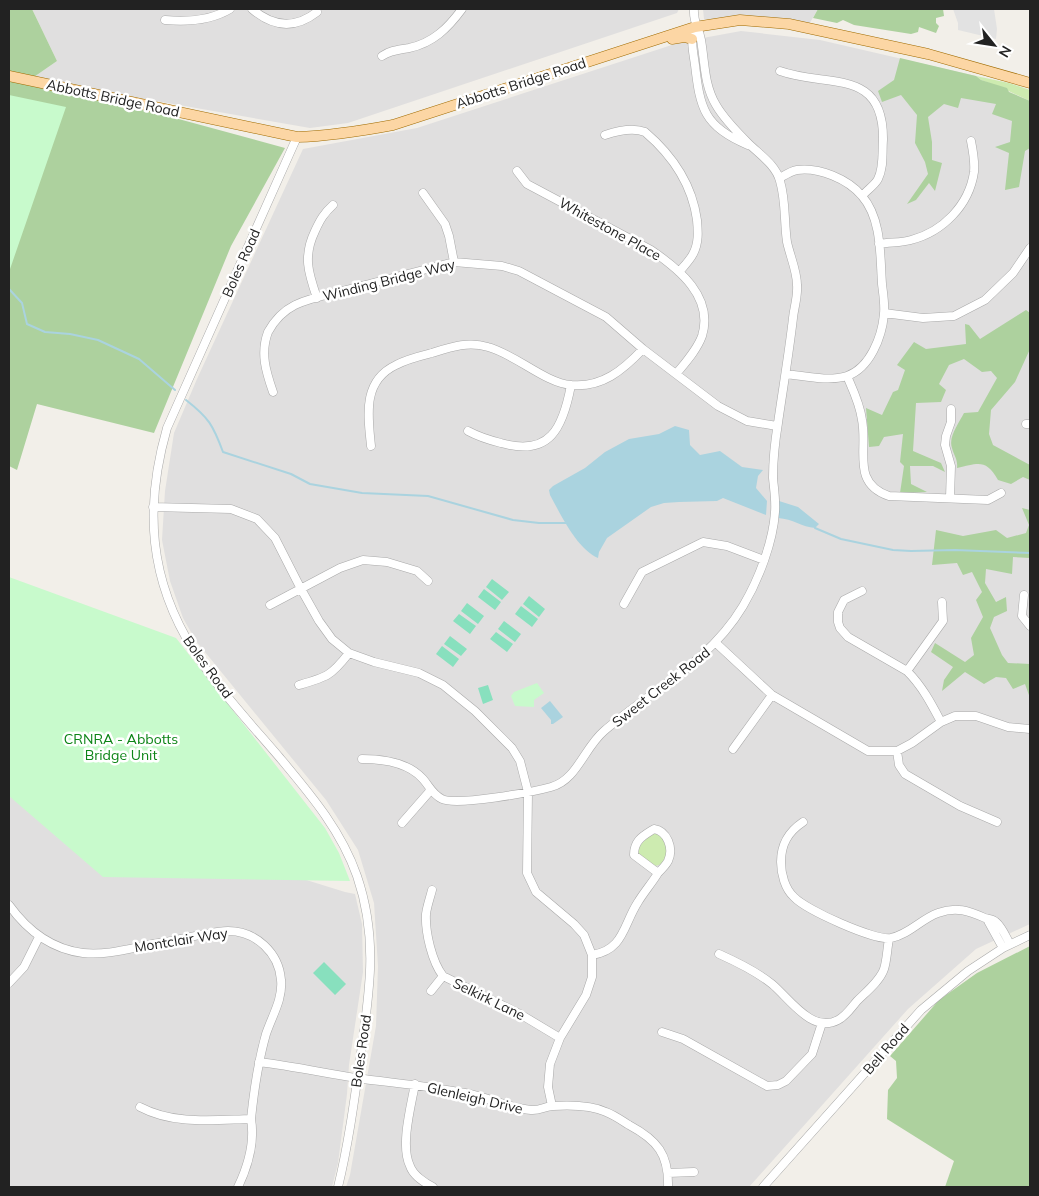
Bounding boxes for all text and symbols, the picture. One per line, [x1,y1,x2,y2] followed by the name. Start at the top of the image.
[969,20,1019,70] north arrow
[995,42,1016,61] text: N
[454,53,588,113] street label: Abbotts Bridge Road
[45,75,181,121] street label: Abbotts Bridge Road
[556,193,664,265] street label: Whitestone Place
[218,226,264,300] street label: Boles Road
[321,255,458,305] street label: Winding Bridge Way
[179,632,237,702] street label: Boles Road
[608,643,714,731] street label: Sweet Creek Road
[64,730,178,764] park label: CRNRA - Abbotts Bridge Unit
[133,924,230,956] street label: Montclair Way
[450,974,528,1024] street label: Selkirk Lane
[347,1013,375,1089] street label: Boles Road
[859,1020,913,1078] street label: Bell Road
[425,1078,525,1118] street label: Glenleigh Drive

